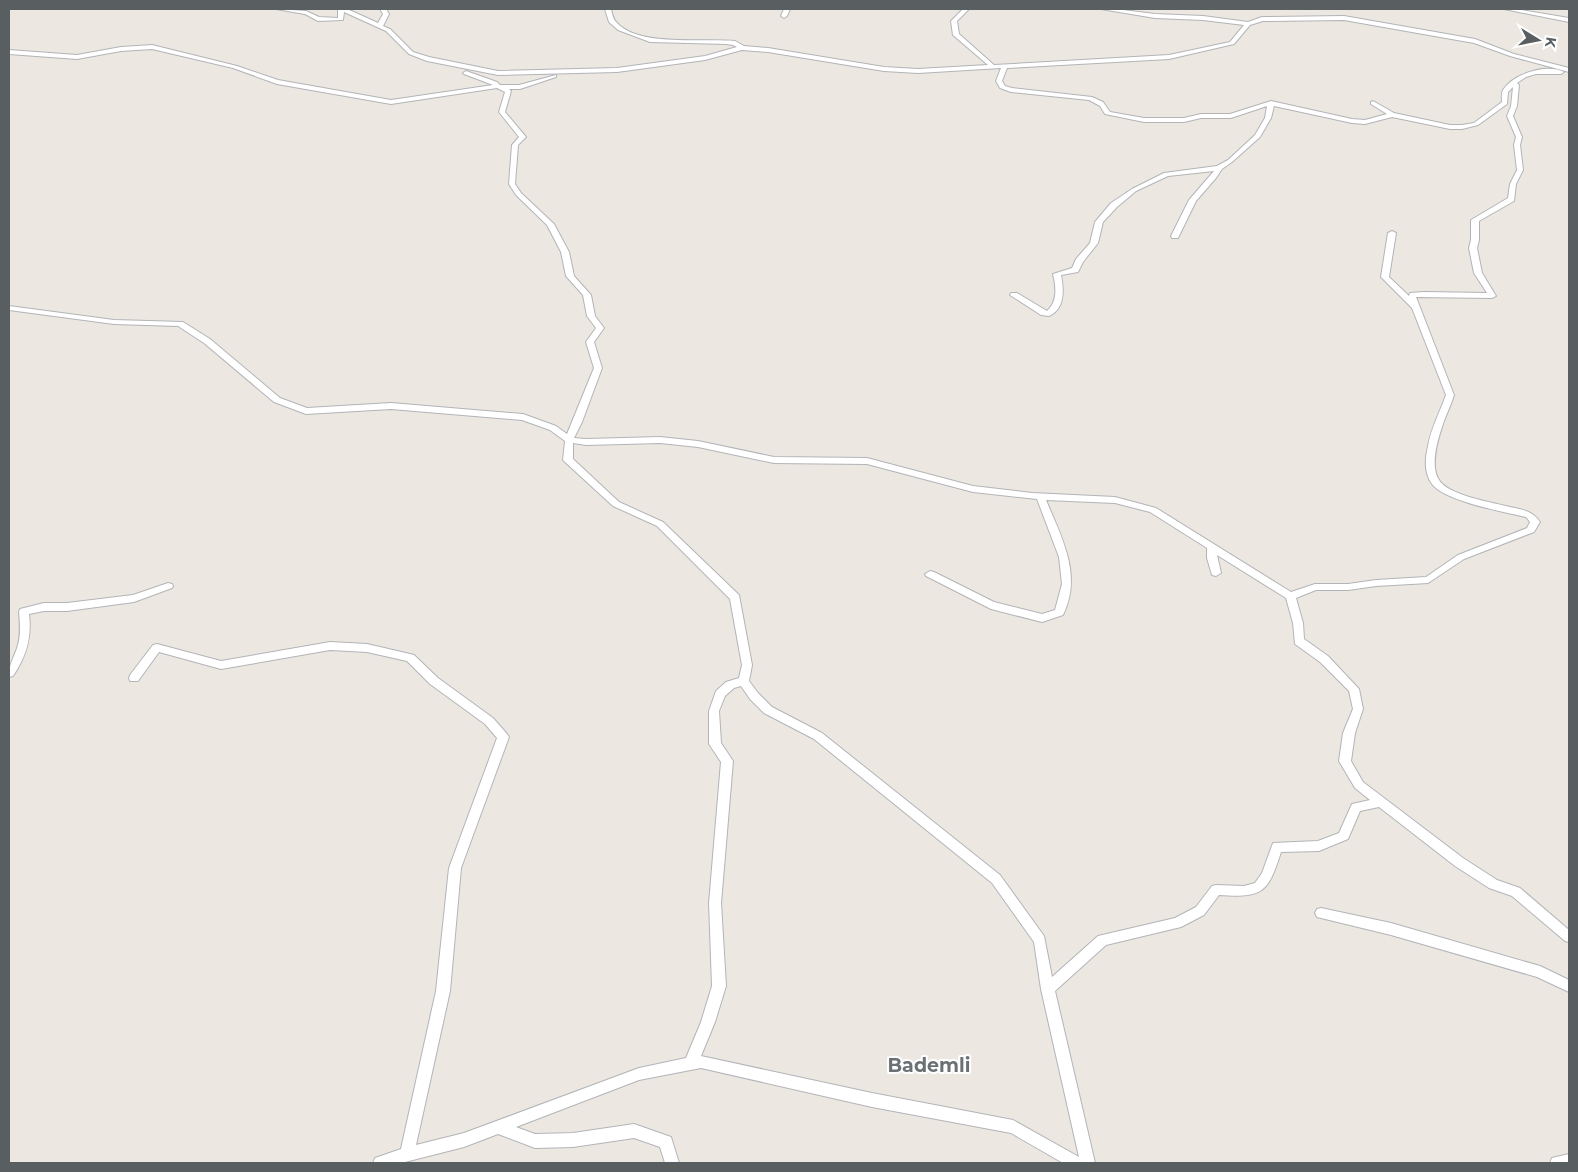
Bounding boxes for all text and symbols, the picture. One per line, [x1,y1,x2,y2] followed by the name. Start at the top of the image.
[1513,15,1563,65] north arrow
[1541,36,1561,50] text: K
[888,1054,970,1077] district label: Bademli

